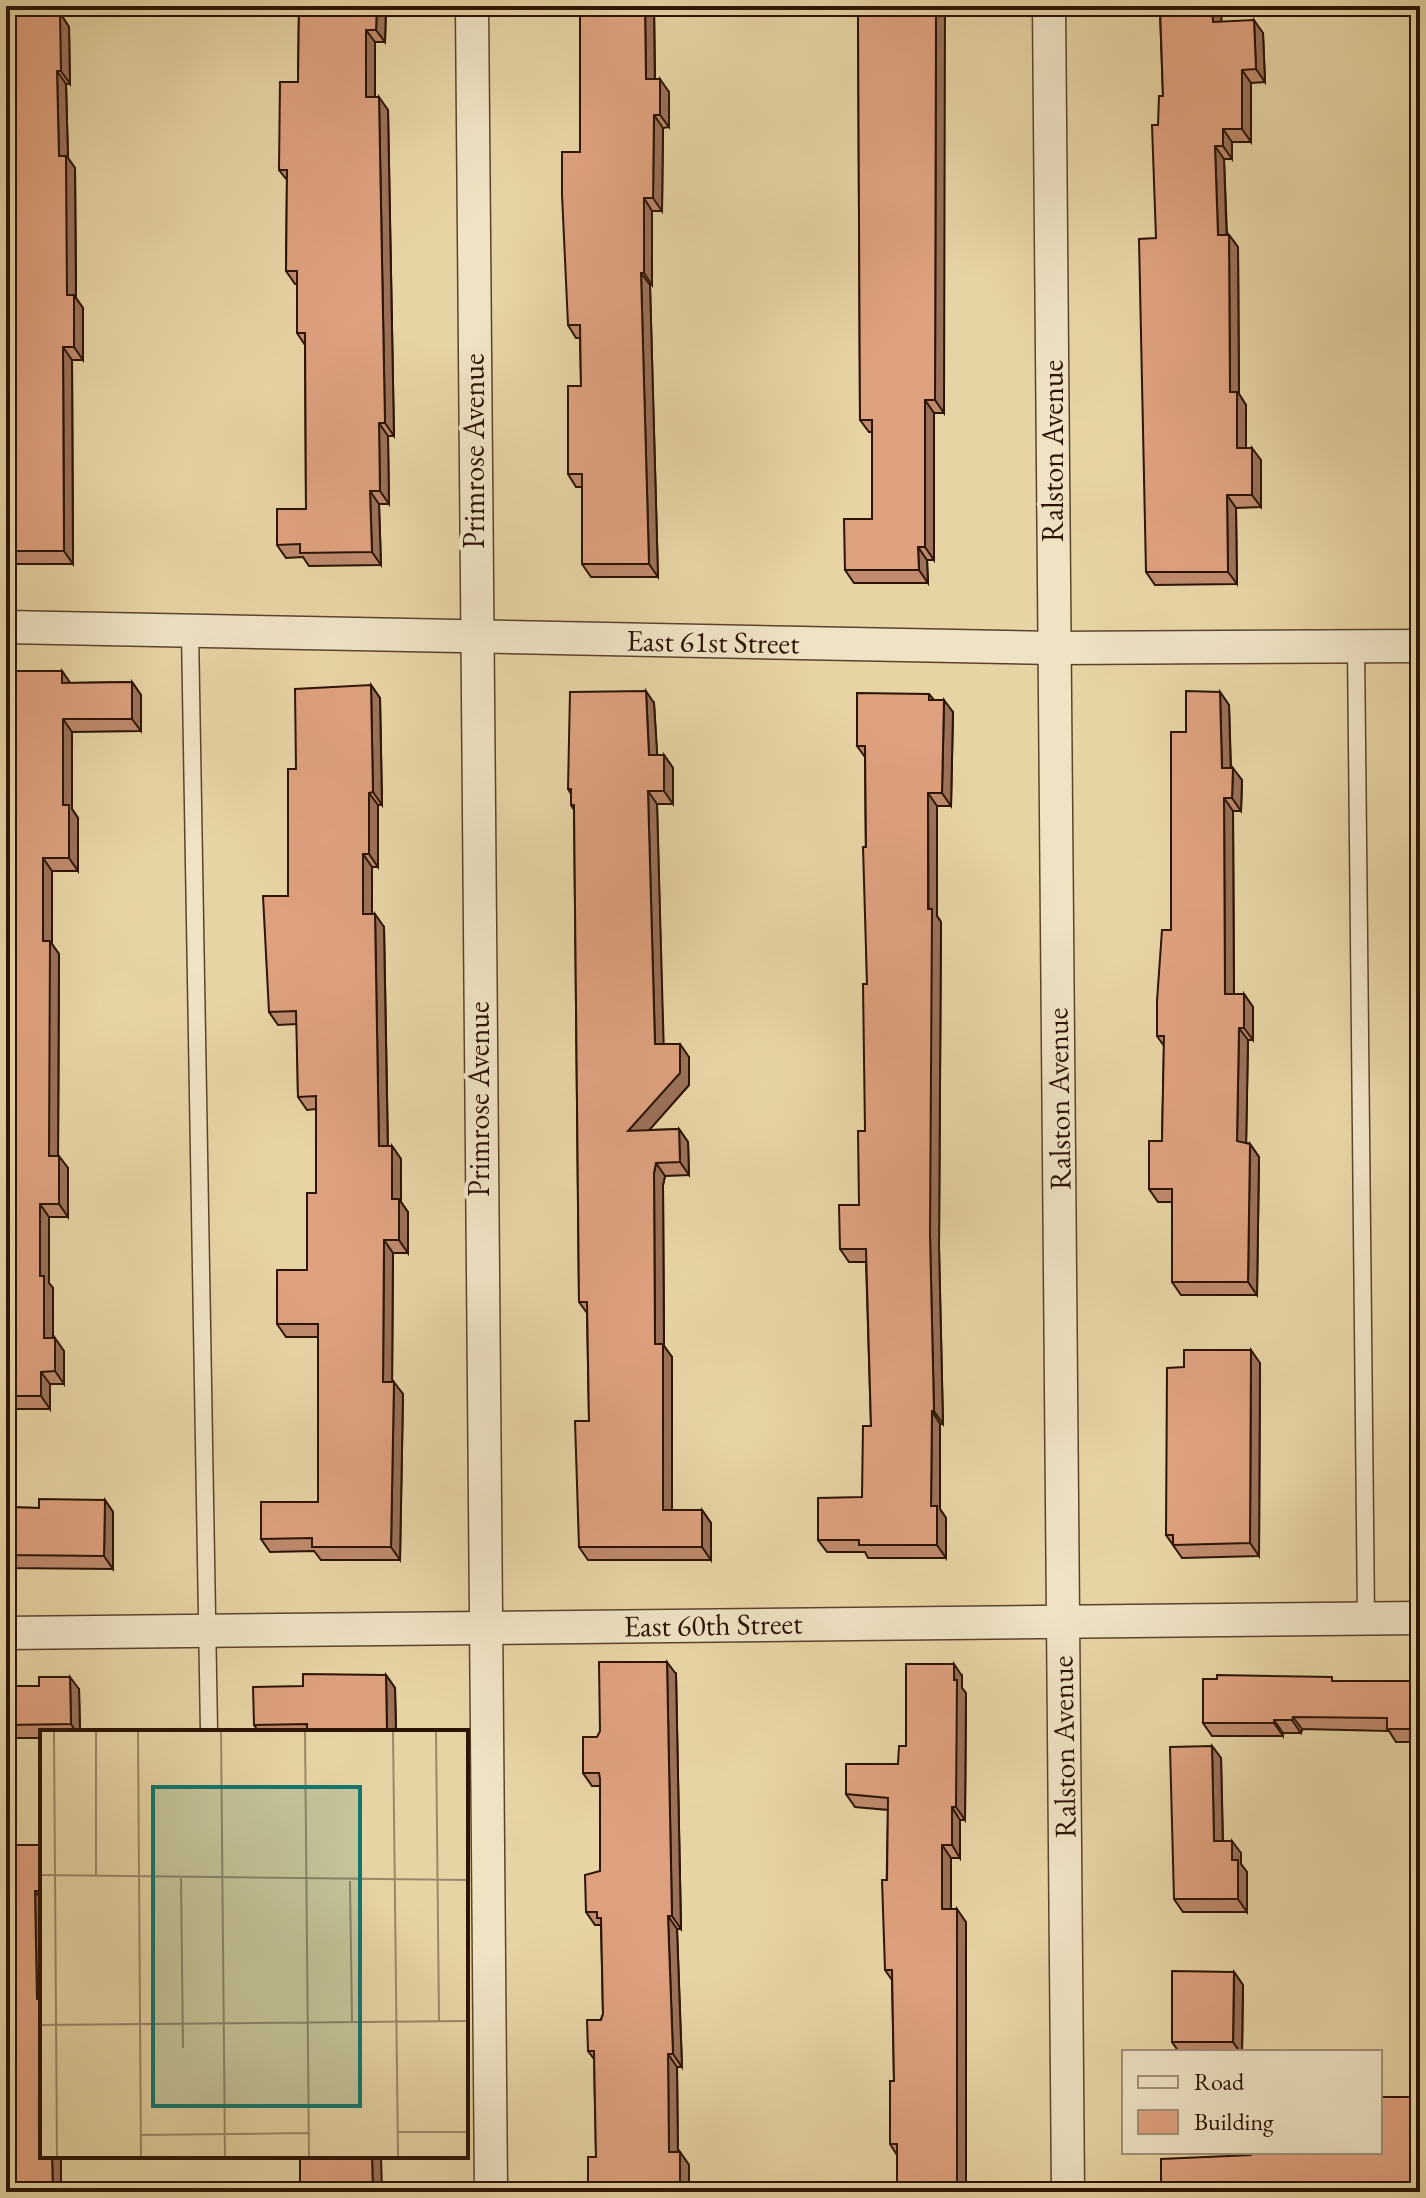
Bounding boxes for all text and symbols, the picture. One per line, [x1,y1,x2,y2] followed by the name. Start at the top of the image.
[454,353,493,549] street label: Primrose Avenue
[1033,360,1072,542] street label: Ralston Avenue
[626,620,800,663] street label: East 61st Street
[459,1001,498,1197] street label: Primrose Avenue
[1037,1007,1080,1191] street label: Ralston Avenue
[623,1603,803,1646] street label: East 60th Street
[1042,1655,1085,1839] street label: Ralston Avenue
[40,1730,468,2158] inset map
[1122,2050,1382,2154] legend
[1194,2066,1245,2097] text: Road
[1194,2106,1274,2137] text: Building

